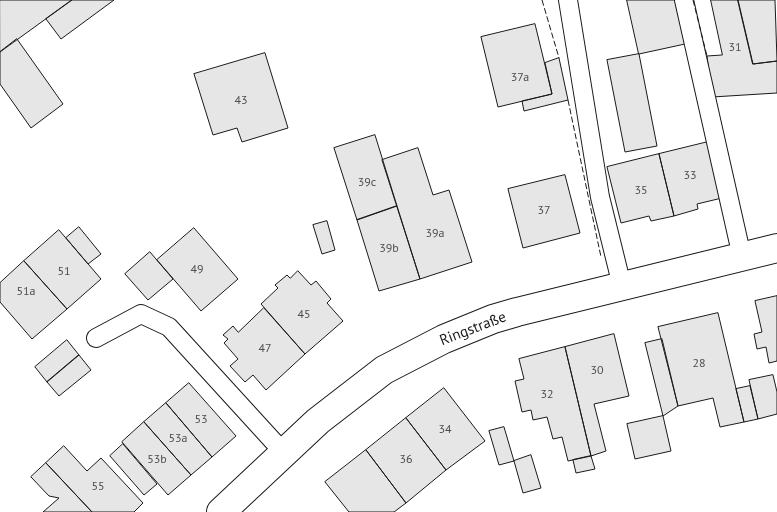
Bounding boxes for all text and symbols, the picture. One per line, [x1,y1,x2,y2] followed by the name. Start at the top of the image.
[728,41,742,55] house number: 31
[511,71,529,85] house number: 37a
[234,94,248,108] house number: 43
[683,169,697,183] house number: 33
[358,176,376,190] house number: 39c
[634,184,648,198] house number: 35
[537,204,551,218] house number: 37
[425,227,445,241] house number: 39a
[379,242,399,256] house number: 39b
[190,263,204,277] house number: 49
[57,265,71,279] house number: 51
[16,285,36,299] house number: 51a
[297,308,311,322] house number: 45
[437,308,509,350] street label: Ringstraße
[258,342,272,356] house number: 47
[692,357,706,371] house number: 28
[590,364,604,378] house number: 30
[540,388,554,402] house number: 32
[194,413,208,427] house number: 53
[438,423,452,437] house number: 34
[168,432,188,446] house number: 53a
[147,453,167,467] house number: 53b
[399,453,413,467] house number: 36
[91,480,105,494] house number: 55

